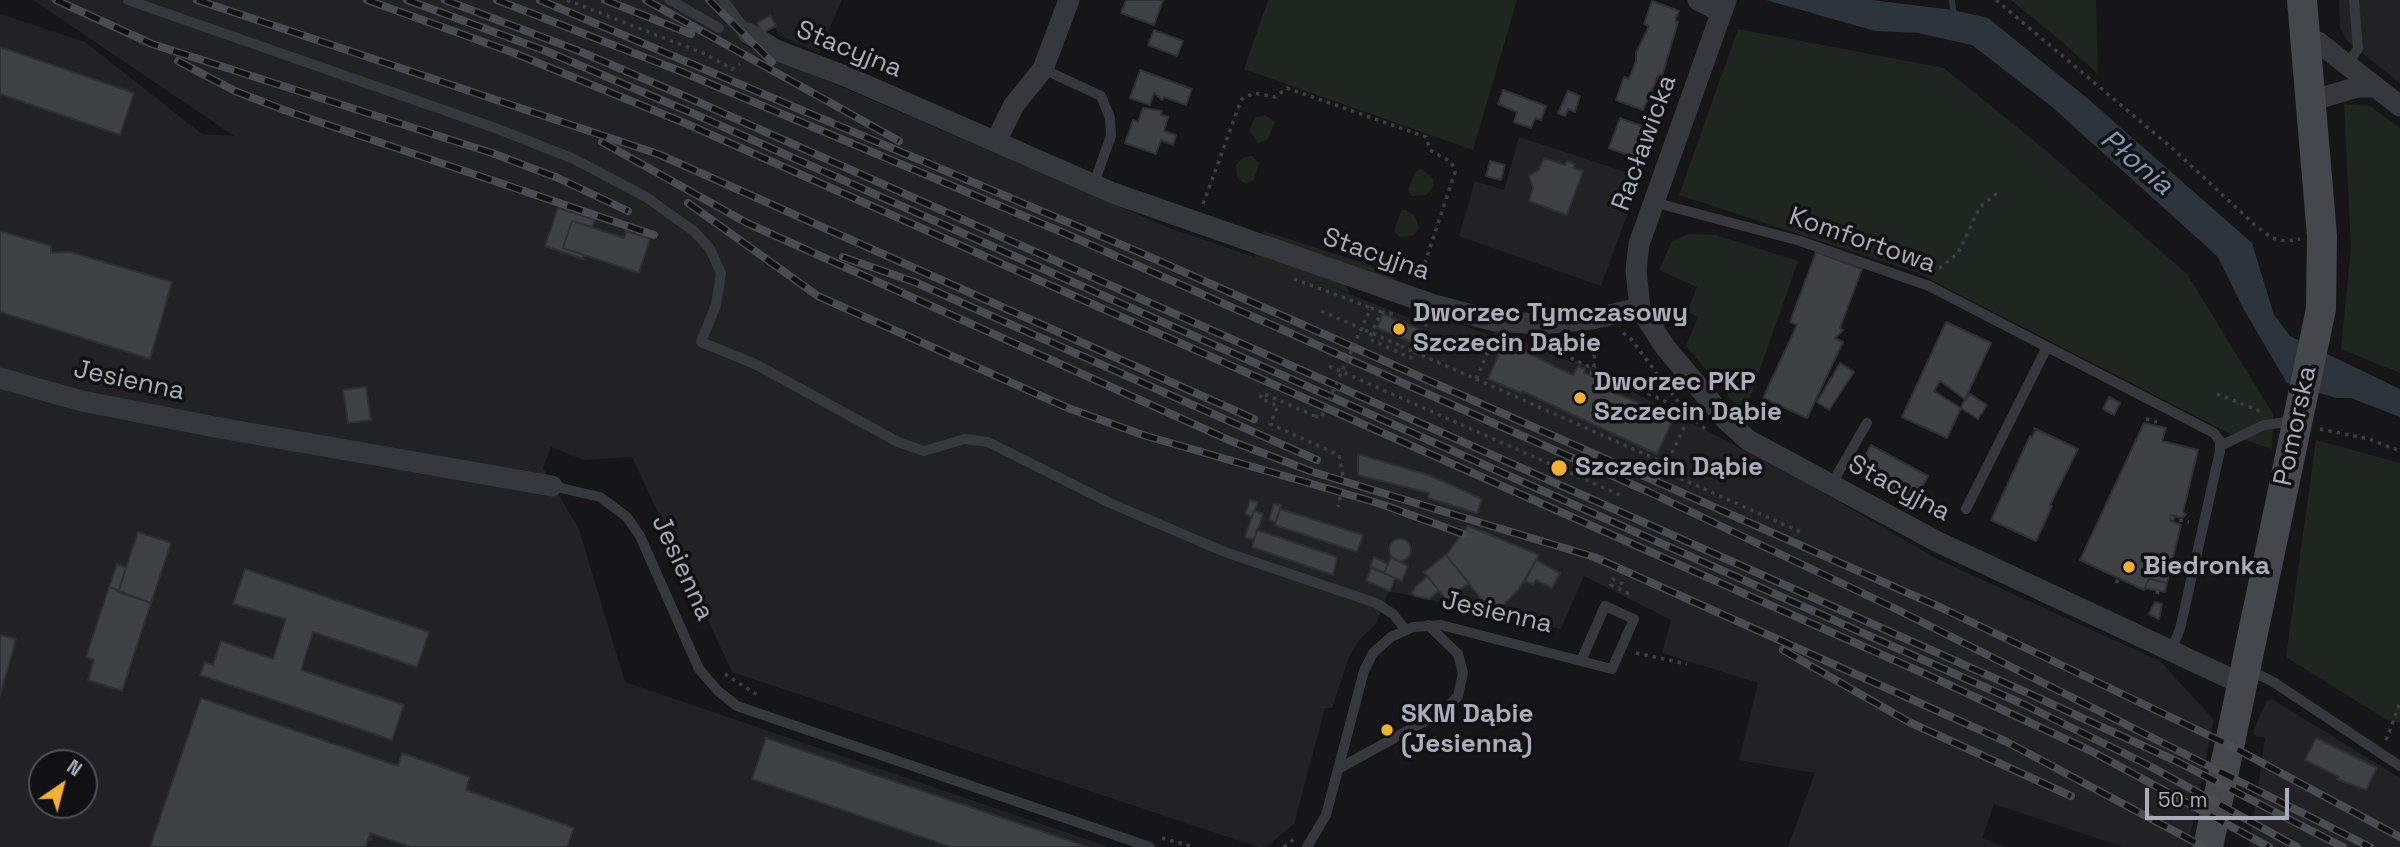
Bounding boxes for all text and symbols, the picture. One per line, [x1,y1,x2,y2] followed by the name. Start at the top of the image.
[792,15,906,85] street label: Stacyjna
[1606,71,1684,215] street label: Racławicka
[2093,123,2179,203] water label: Płonia
[1785,201,1939,281] street label: Komfortowa
[1318,222,1434,288] street label: Stacyjna
[1413,298,1688,360] place label: Dworzec Tymczasowy Szczecin Dąbie
[1391,321,1407,337] marker: Dworzec Tymczasowy Szczecin Dąbie
[71,354,187,408] street label: Jesienna
[2268,363,2324,489] street label: Pomorska
[1594,367,1782,428] place label: Dworzec PKP Szczecin Dąbie
[1572,390,1588,406] marker: Dworzec PKP Szczecin Dąbie
[1843,449,1955,529] street label: Stacyjna
[1575,452,1763,484] place label: Szczecin Dąbie
[1549,458,1569,478] marker: Szczecin Dąbie
[644,510,720,626] street label: Jesienna
[2143,551,2270,583] place label: Biedronka
[2121,559,2137,575] marker: Biedronka
[1439,585,1555,641] street label: Jesienna
[1401,699,1533,760] place label: SKM Dąbie (Jesienna)
[1379,722,1395,738] marker: SKM Dąbie (Jesienna)
[28,749,98,819] north arrow
[62,754,87,782] text: N
[2148,774,2292,818] scale bar
[2158,786,2208,813] text: 50 m

